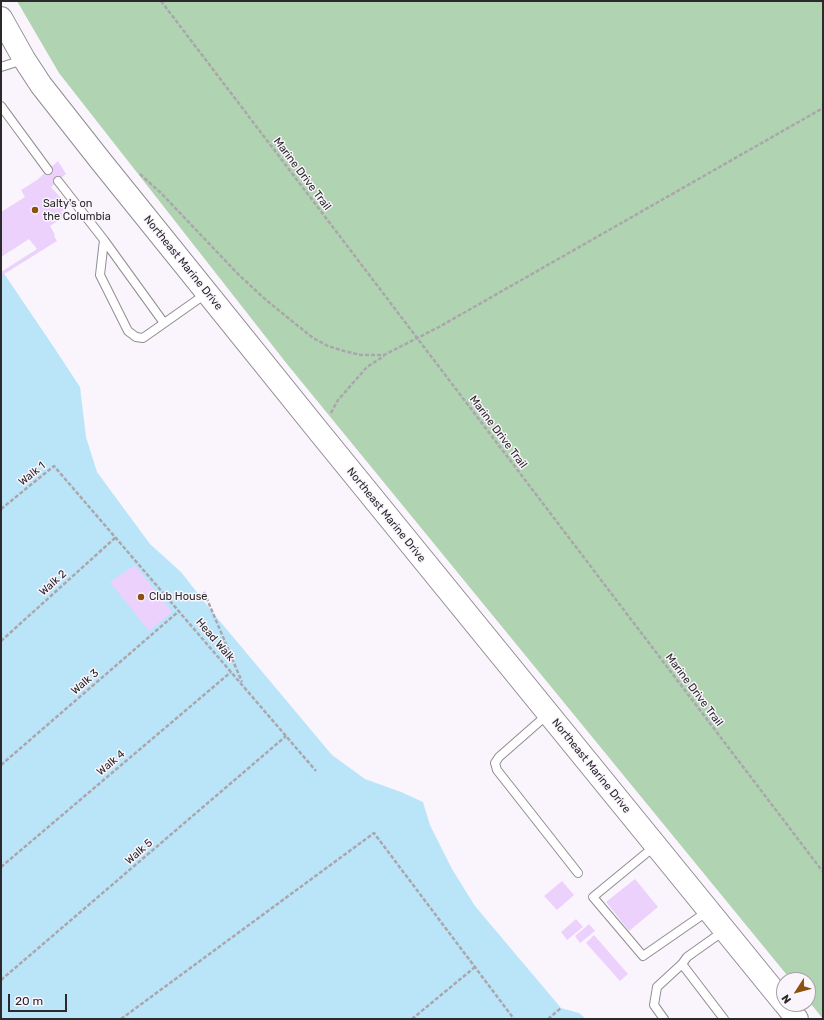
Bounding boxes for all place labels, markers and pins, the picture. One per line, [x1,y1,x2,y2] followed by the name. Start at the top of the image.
[43,197,111,223] place label: Salty's on the Columbia
[30,205,40,215] marker: Salty's on the Columbia
[149,590,207,604] place label: Club House
[136,592,146,602] marker: Club House

